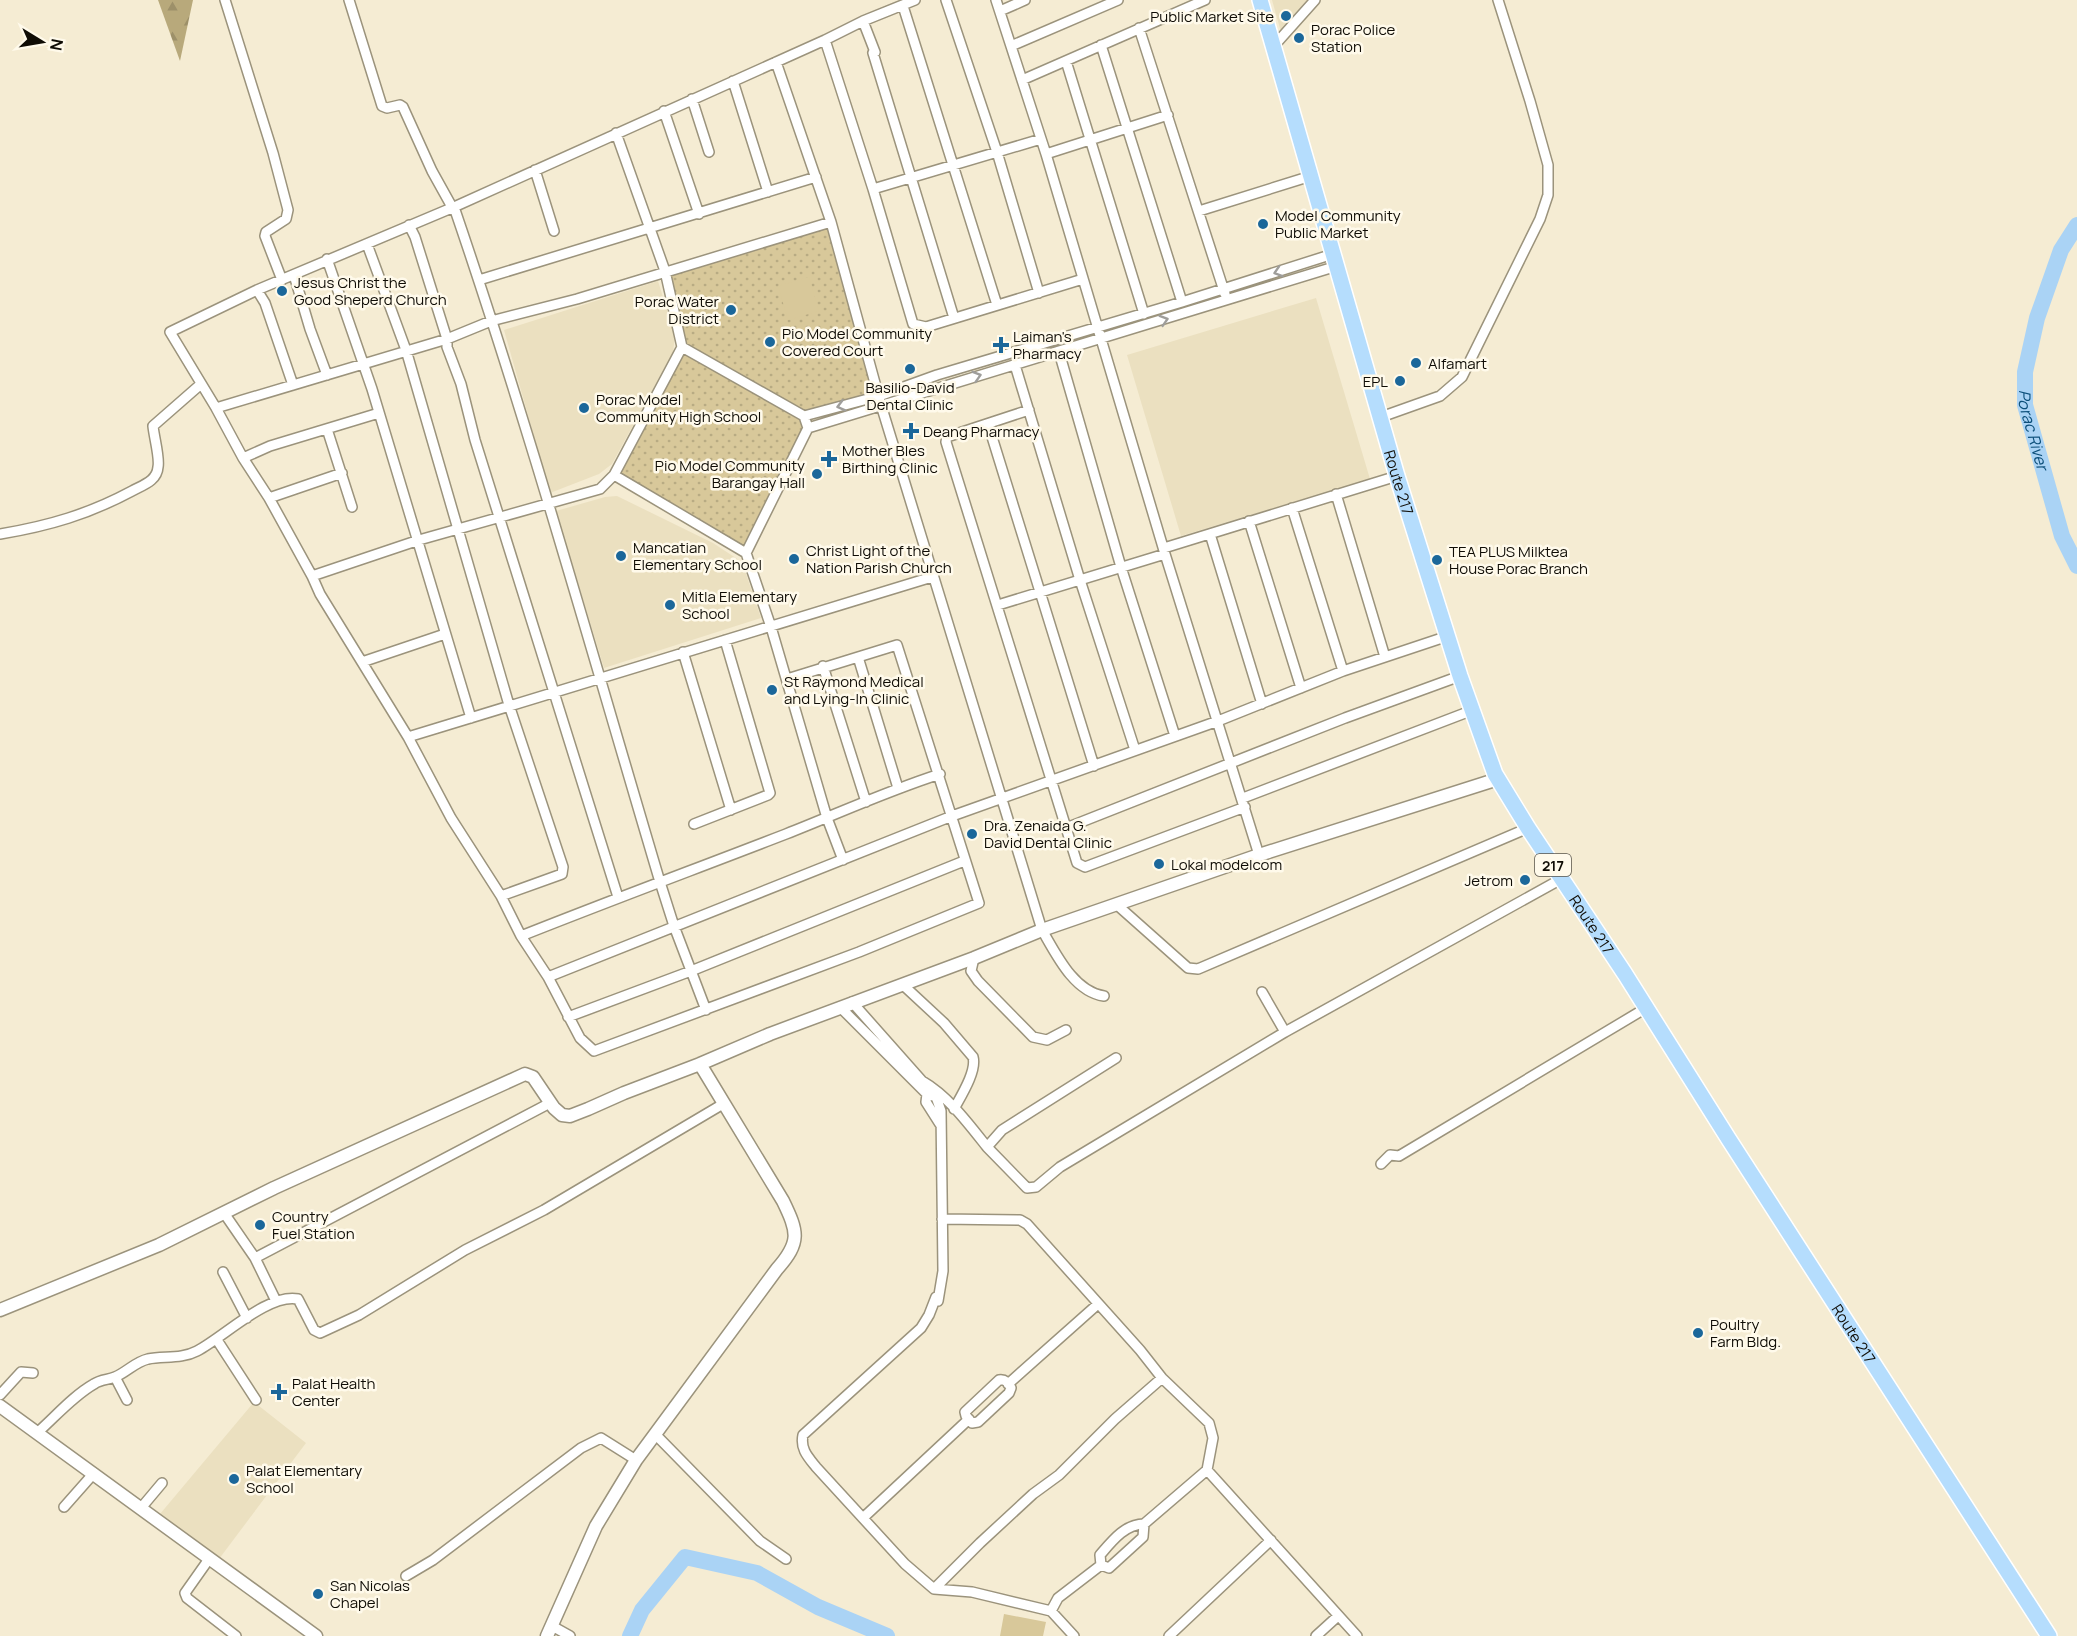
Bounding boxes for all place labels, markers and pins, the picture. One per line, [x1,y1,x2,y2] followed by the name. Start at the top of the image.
[1150,6,1274,27] place label: Public Market Site
[1279,9,1293,23] marker: Public Market Site
[1311,19,1396,57] place label: Porac Police Station
[1292,31,1306,45] marker: Porac Police Station
[1275,205,1401,243] place label: Model Community Public Market
[1256,217,1270,231] marker: Model Community Public Market
[294,272,447,310] place label: Jesus Christ the Good Sheperd Church
[275,284,289,298] marker: Jesus Christ the Good Sheperd Church
[635,291,720,329] place label: Porac Water District
[724,303,738,317] marker: Porac Water District
[782,323,932,361] place label: Pio Model Community Covered Court
[1013,326,1082,364] place label: Laiman's Pharmacy
[763,335,777,349] marker: Pio Model Community Covered Court
[994,338,1008,352] marker: Laiman's Pharmacy
[1428,353,1487,374] place label: Alfamart
[1409,356,1423,370] marker: Alfamart
[903,362,917,376] marker: Basilio-David Dental Clinic
[1363,371,1388,392] place label: EPL
[1393,374,1407,388] marker: EPL
[865,377,955,415] place label: Basilio-David Dental Clinic
[596,389,761,427] place label: Porac Model Community High School
[577,401,591,415] marker: Porac Model Community High School
[923,421,1040,442] place label: Deang Pharmacy
[904,424,918,438] marker: Deang Pharmacy
[842,440,938,478] place label: Mother Bles Birthing Clinic
[820,450,838,468] marker: Mother Bles Birthing Clinic
[655,455,805,493] place label: Pio Model Community Barangay Hall
[810,467,824,481] marker: Pio Model Community Barangay Hall
[633,537,762,575] place label: Mancatian Elementary School
[806,540,952,578] place label: Christ Light of the Nation Parish Church
[1449,541,1588,579] place label: TEA PLUS Milktea House Porac Branch
[614,549,628,563] marker: Mancatian Elementary School
[787,552,801,566] marker: Christ Light of the Nation Parish Church
[1430,553,1444,567] marker: TEA PLUS Milktea House Porac Branch
[682,586,797,624] place label: Mitla Elementary School
[663,598,677,612] marker: Mitla Elementary School
[784,671,924,709] place label: St Raymond Medical and Lying-In Clinic
[765,683,779,697] marker: St Raymond Medical and Lying-In Clinic
[984,815,1112,853] place label: Dra. Zenaida G. David Dental Clinic
[965,827,979,841] marker: Dra. Zenaida G. David Dental Clinic
[1171,854,1282,875] place label: Lokal modelcom
[1152,857,1166,871] marker: Lokal modelcom
[1464,870,1513,891] place label: Jetrom
[1518,873,1532,887] marker: Jetrom
[272,1206,355,1244] place label: Country Fuel Station
[253,1218,267,1232] marker: Country Fuel Station
[1710,1314,1781,1352] place label: Poultry Farm Bldg.
[1691,1326,1705,1340] marker: Poultry Farm Bldg.
[292,1373,376,1411] place label: Palat Health Center
[270,1383,288,1401] marker: Palat Health Center
[246,1460,362,1498] place label: Palat Elementary School
[227,1472,241,1486] marker: Palat Elementary School
[330,1575,410,1613] place label: San Nicolas Chapel
[311,1587,325,1601] marker: San Nicolas Chapel

